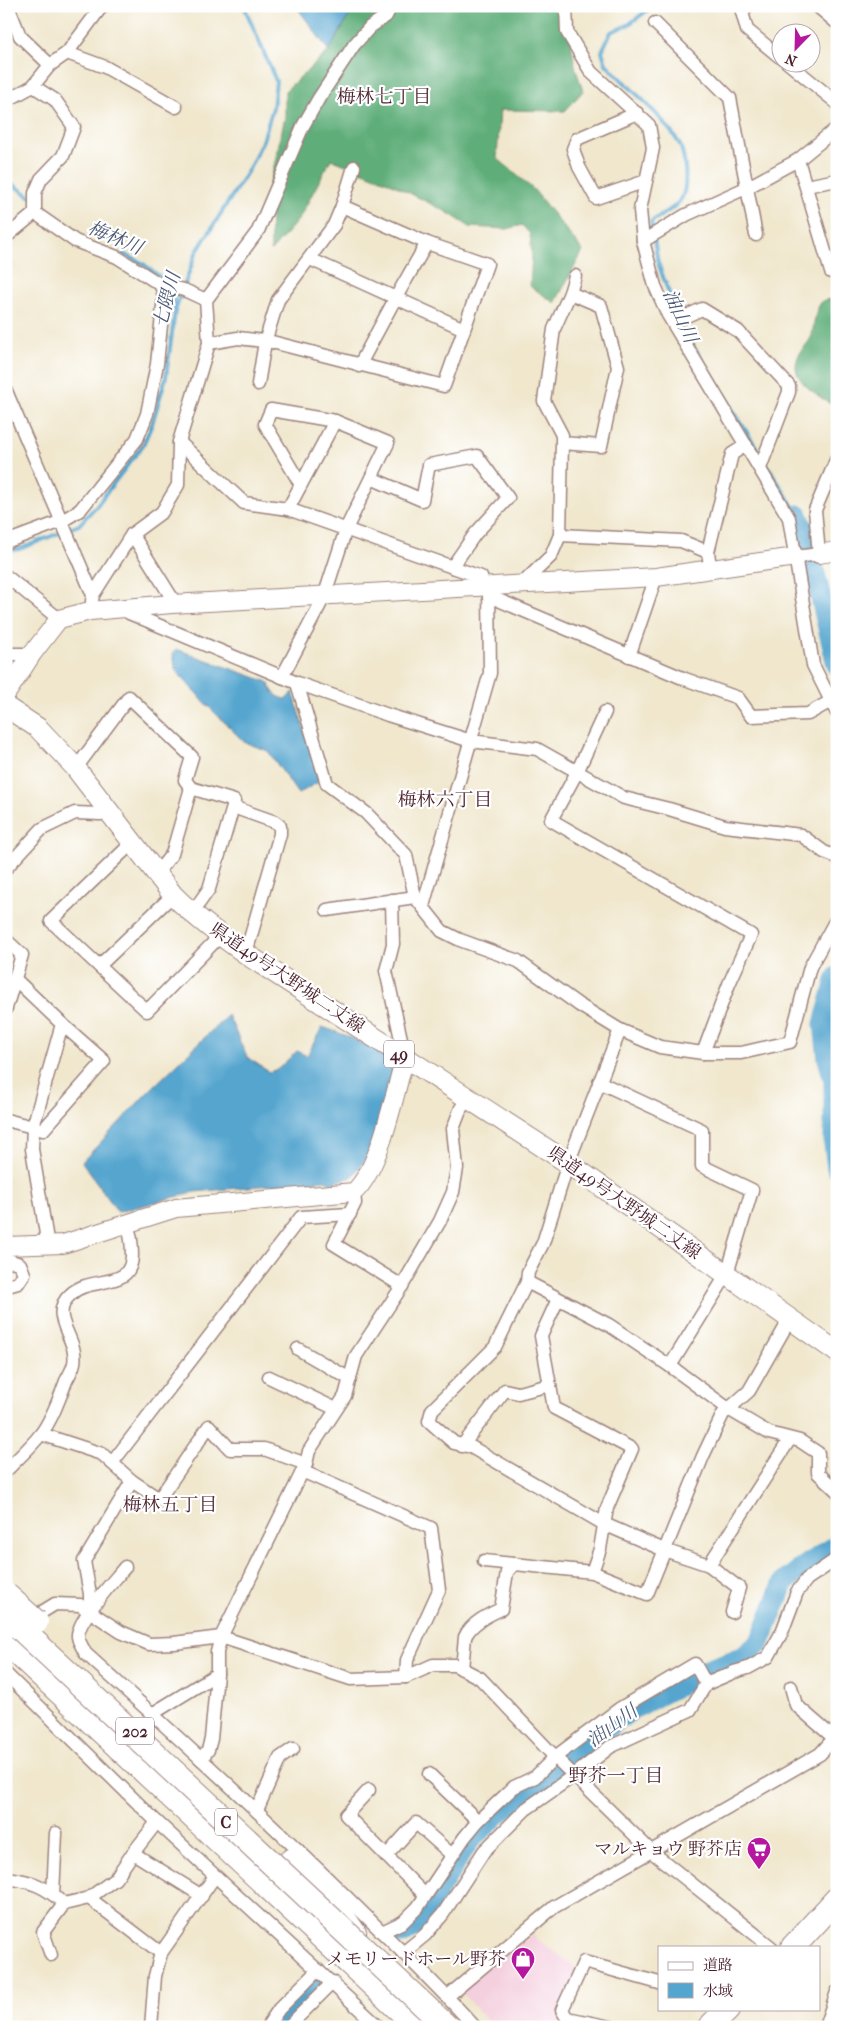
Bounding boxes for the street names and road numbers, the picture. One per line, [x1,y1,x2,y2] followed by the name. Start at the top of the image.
[206,918,368,1038] street label: 県道49号大野城二丈線
[384,1040,414,1068] road number: 49
[543,1142,705,1264] street label: 県道49号大野城二丈線
[116,1718,154,1744] road number: 202
[215,1808,237,1835] road number: C

